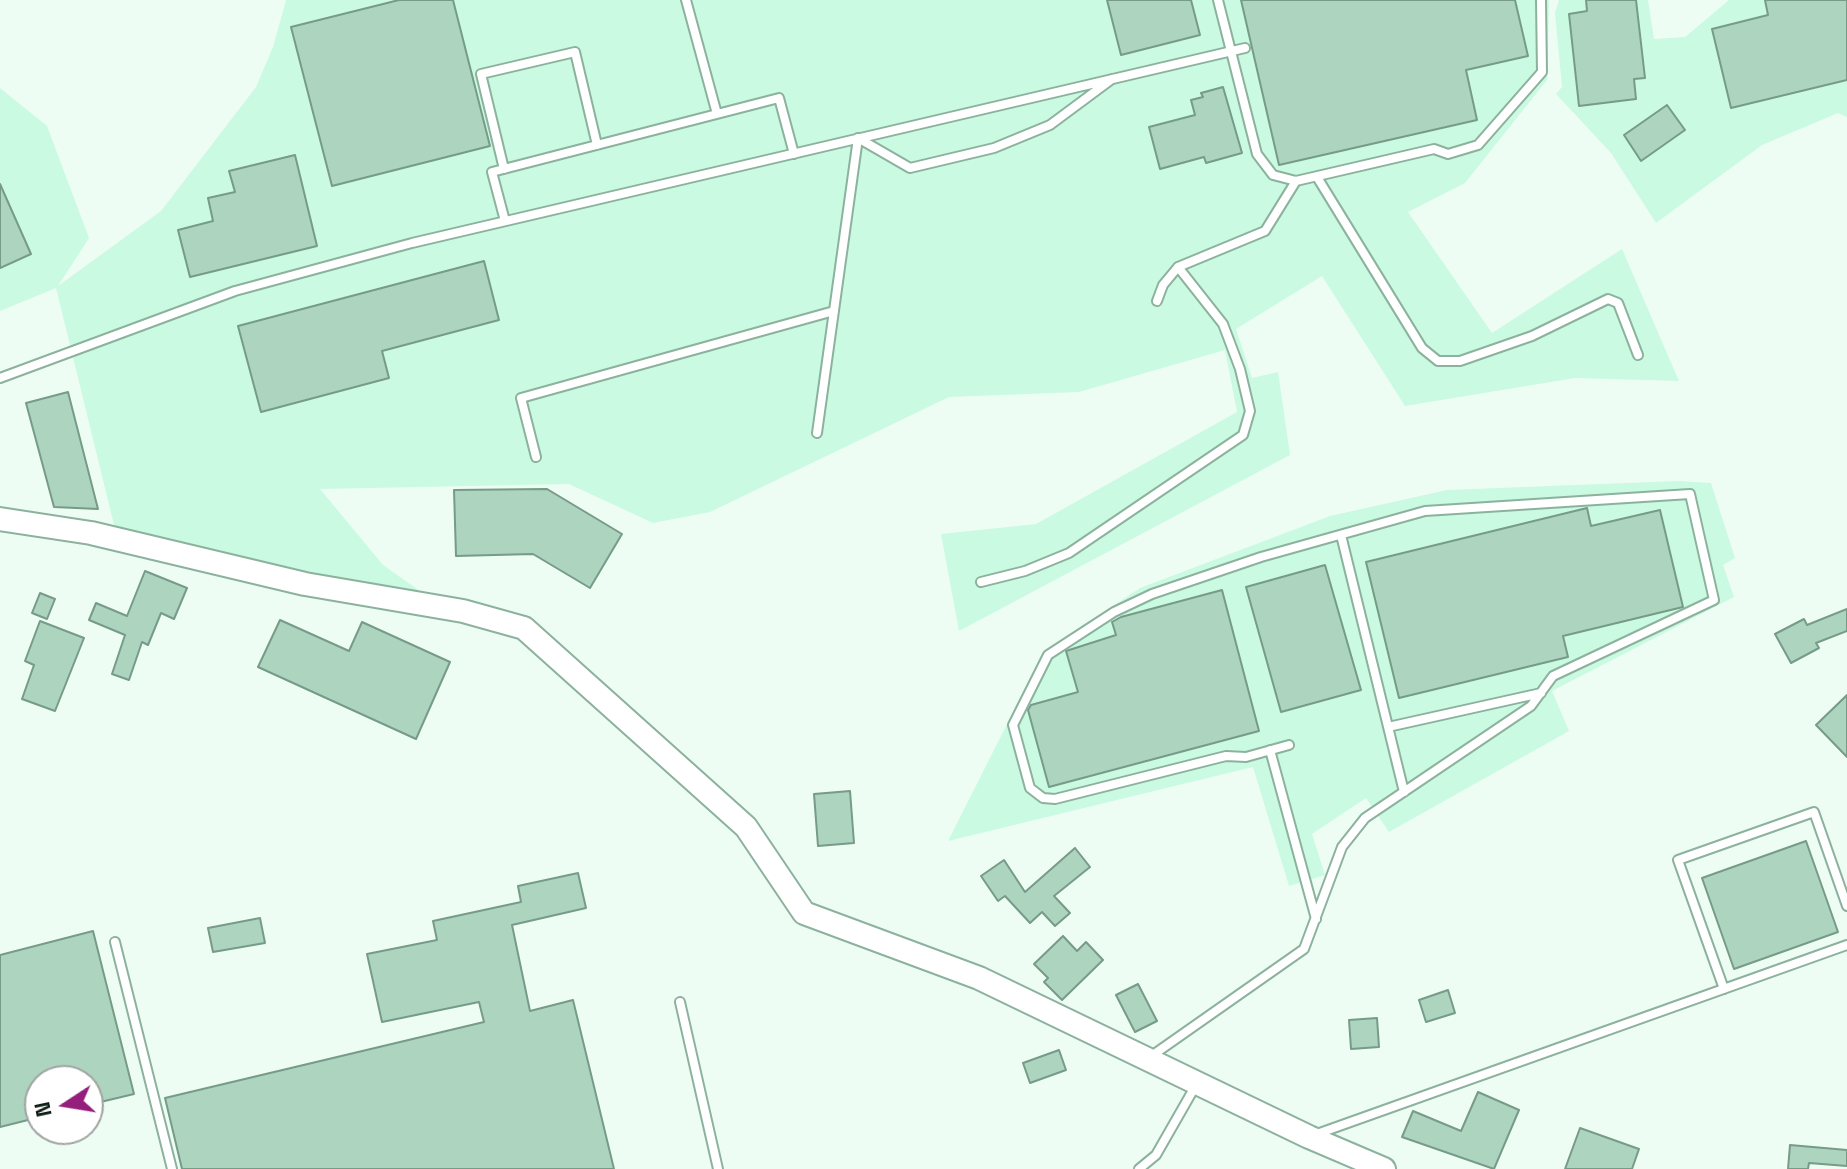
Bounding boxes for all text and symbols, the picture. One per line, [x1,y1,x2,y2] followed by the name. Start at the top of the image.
[24,1065,104,1145] north arrow
[27,1099,58,1120] text: N

